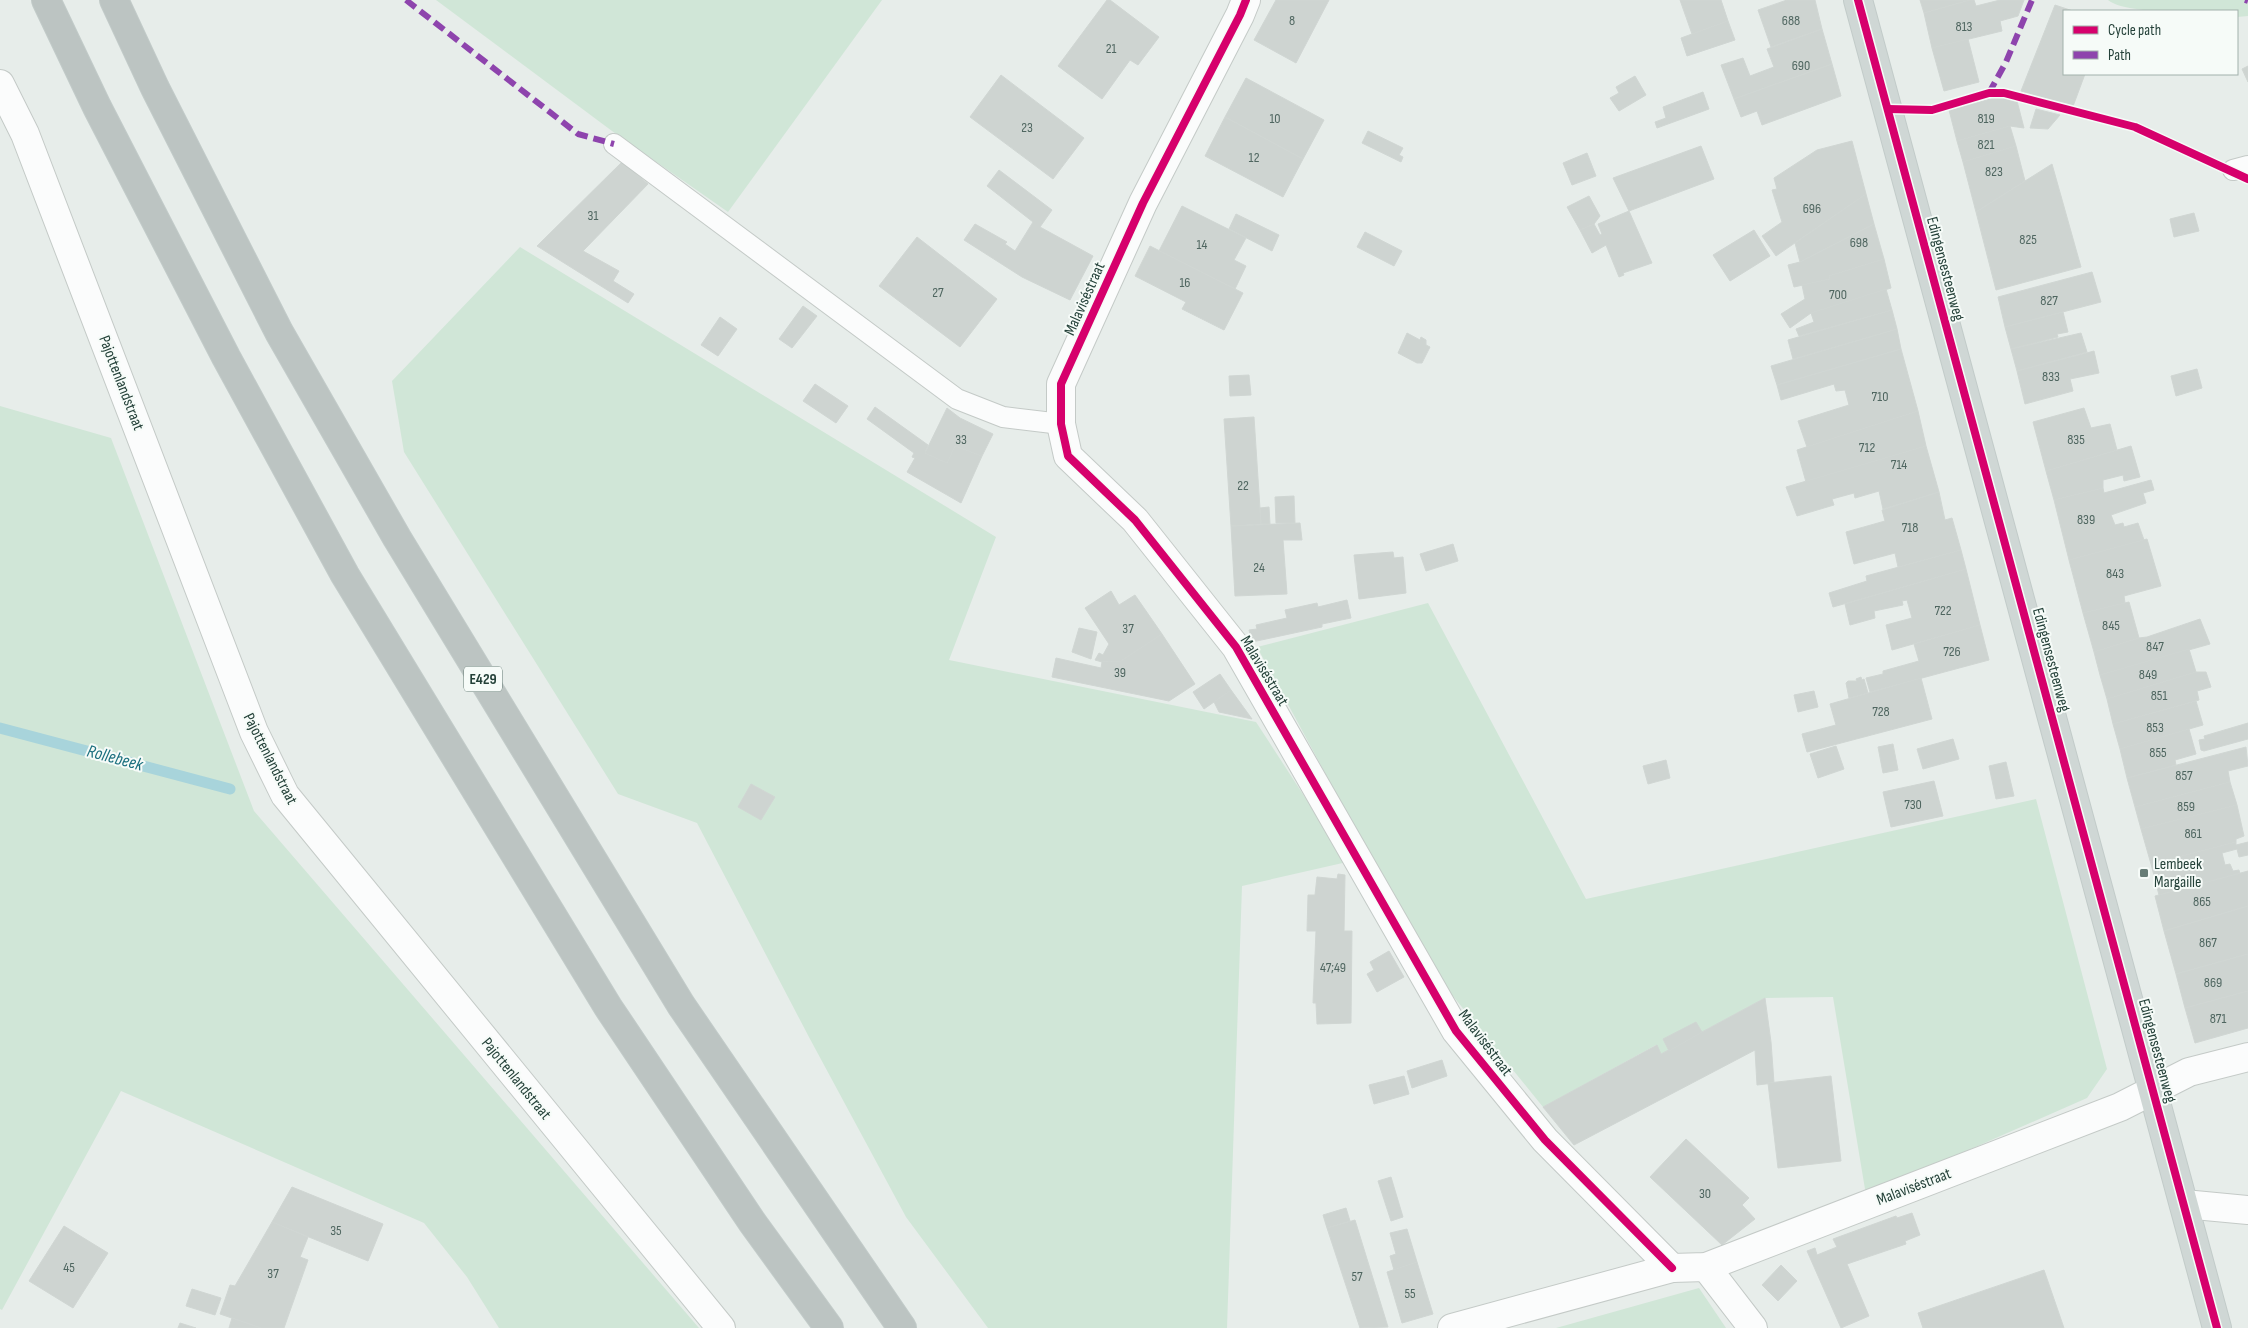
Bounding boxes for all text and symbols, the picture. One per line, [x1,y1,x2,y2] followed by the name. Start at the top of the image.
[2063,10,2238,75] legend
[1289,12,1295,29] house number: 8
[1782,12,1800,29] house number: 688
[1956,18,1973,35] house number: 813
[2108,21,2161,40] text: Cycle path
[1106,40,1116,57] house number: 21
[2108,46,2131,65] text: Path
[1792,57,1810,74] house number: 690
[1269,110,1281,127] house number: 10
[1977,110,1995,127] house number: 819
[1021,119,1033,136] house number: 23
[1977,136,1995,153] house number: 821
[1249,149,1260,166] house number: 12
[1985,163,2003,180] house number: 823
[1803,200,1821,217] house number: 696
[588,207,598,224] house number: 31
[1922,215,1968,323] street label: Edingensesteenweg
[2019,231,2037,248] house number: 825
[1850,234,1868,251] house number: 698
[1197,236,1208,253] house number: 14
[1060,259,1110,339] street label: Malaviséstraat
[1179,274,1191,291] house number: 16
[932,284,944,301] house number: 27
[1829,286,1847,303] house number: 700
[2040,292,2058,309] house number: 827
[94,333,148,433] street label: Pajottenlandstraat
[2042,368,2060,385] house number: 833
[1872,388,1888,405] house number: 710
[955,431,967,448] house number: 33
[2067,431,2085,448] house number: 835
[1859,439,1875,456] house number: 712
[1891,456,1907,473] house number: 714
[1237,477,1249,494] house number: 22
[2077,511,2095,528] house number: 839
[1902,519,1918,536] house number: 718
[1253,559,1265,576] house number: 24
[2106,565,2124,582] house number: 843
[1934,602,1952,619] house number: 722
[2028,606,2074,714] street label: Edingensesteenweg
[2102,617,2120,634] house number: 845
[1122,620,1134,637] house number: 37
[1236,633,1292,710] street label: Malaviséstraat
[2146,638,2164,655] house number: 847
[1943,643,1961,660] house number: 726
[1114,664,1126,681] house number: 39
[464,666,502,692] road number: E429
[2139,666,2157,683] house number: 849
[2151,687,2167,704] house number: 851
[1872,703,1890,720] house number: 728
[239,710,301,808] street label: Pajottenlandstraat
[2146,719,2164,736] house number: 853
[85,741,146,776] water label: Rollebeek
[2149,744,2167,761] house number: 855
[2175,767,2193,784] house number: 857
[1904,796,1922,813] house number: 730
[2177,798,2195,815] house number: 859
[2184,825,2202,842] house number: 861
[2154,855,2202,892] place label: Lembeek Margaille
[2138,867,2150,879] marker: Lembeek Margaille
[2193,893,2211,910] house number: 865
[2199,934,2217,951] house number: 867
[1320,959,1346,976] house number: 47;49
[2204,974,2222,991] house number: 869
[2134,997,2180,1105] street label: Edingensesteenweg
[1454,1006,1516,1080] street label: Malaviséstraat
[2210,1010,2226,1027] house number: 871
[477,1034,555,1124] street label: Pajottenlandstraat
[1874,1164,1954,1210] street label: Malaviséstraat
[1699,1185,1711,1202] house number: 30
[330,1222,342,1239] house number: 35
[63,1259,75,1276] house number: 45
[267,1265,279,1282] house number: 37
[1351,1268,1363,1285] house number: 57
[1404,1285,1416,1302] house number: 55

